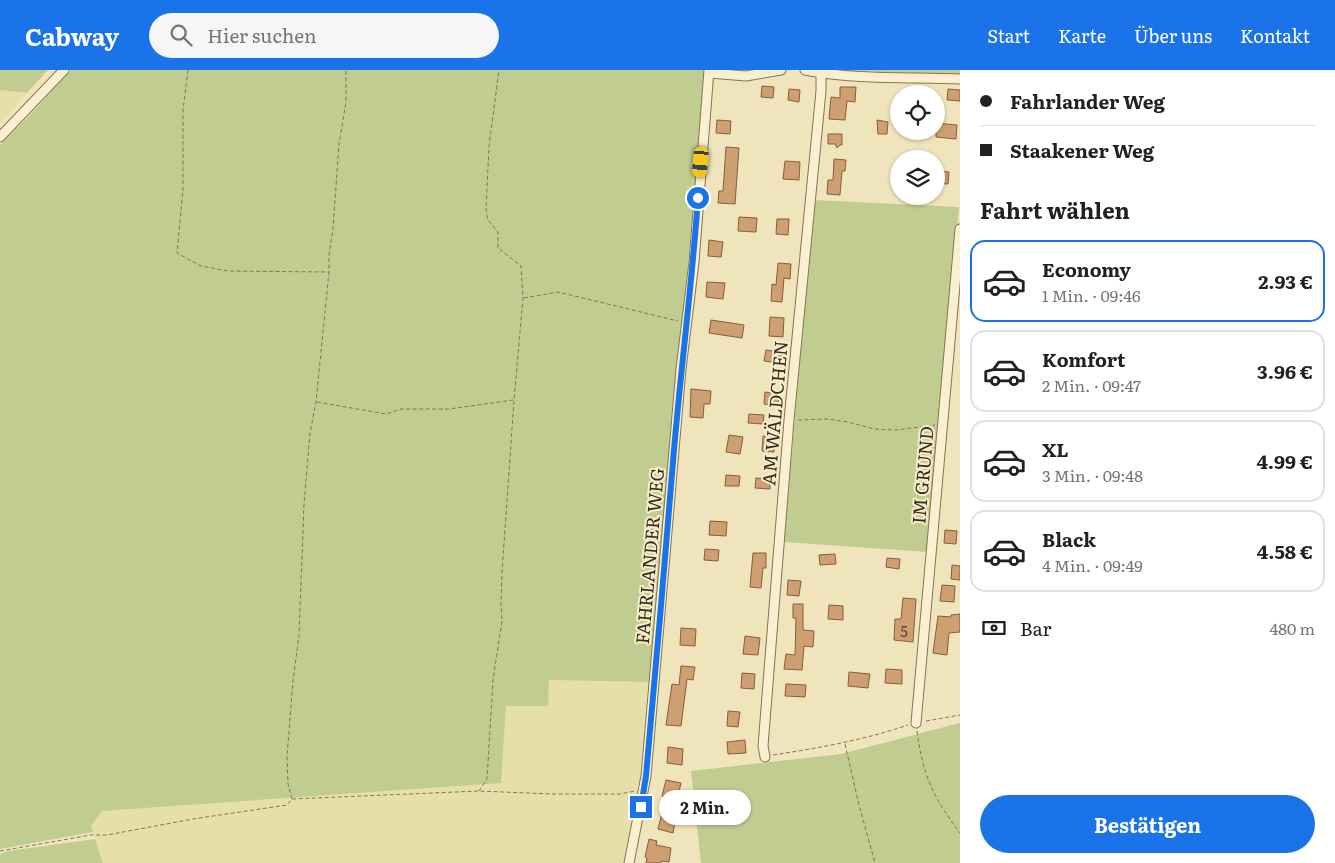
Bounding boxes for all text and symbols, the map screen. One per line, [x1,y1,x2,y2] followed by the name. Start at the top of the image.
[149,13,499,58] search box
[25,18,119,53] text: Cabway
[167,21,195,49] icon: search
[207,21,316,49] text: Hier suchen
[987,22,1030,49] text: Start
[1058,22,1106,49] text: Karte
[1134,22,1212,49] text: Über uns
[1240,22,1310,49] text: Kontakt
[890,85,945,205] map controls
[890,85,945,140] button: locate
[1010,87,1165,115] text: Fahrlander Weg
[1010,136,1154,164] text: Staakener Weg
[692,146,709,178] car
[890,150,945,205] button: layers
[687,187,709,209] route start
[980,193,1130,226] text: Fahrt wählen
[1042,255,1131,283] text: Economy
[982,259,1027,304] icon: car
[1258,267,1313,295] text: 2.93 €
[1042,283,1141,307] text: 1 Min. · 09:46
[754,339,794,487] street label: AM WÄLDCHEN
[1042,345,1125,373] text: Komfort
[982,349,1027,394] icon: car
[1257,357,1313,385] text: 3.96 €
[1042,373,1141,397] text: 2 Min. · 09:47
[904,425,940,525] street label: IM GRUND
[1042,435,1069,463] text: XL
[982,439,1027,484] icon: car
[1256,447,1313,475] text: 4.99 €
[1042,463,1143,487] text: 3 Min. · 09:48
[628,467,670,645] street label: FAHRLANDER WEG
[1042,525,1096,553] text: Black
[982,529,1027,574] icon: car
[1257,537,1313,565] text: 4.58 €
[1042,553,1143,577] text: 4 Min. · 09:49
[980,614,1008,642] icon: cash
[1020,614,1052,642] text: Bar
[1269,616,1315,640] text: 480 m
[900,619,908,642] house number: 5
[658,790,751,824] callout: 2 Min.
[680,795,730,819] text: 2 Min.
[980,795,1315,853] button: Bestätigen
[630,796,652,818] route end

